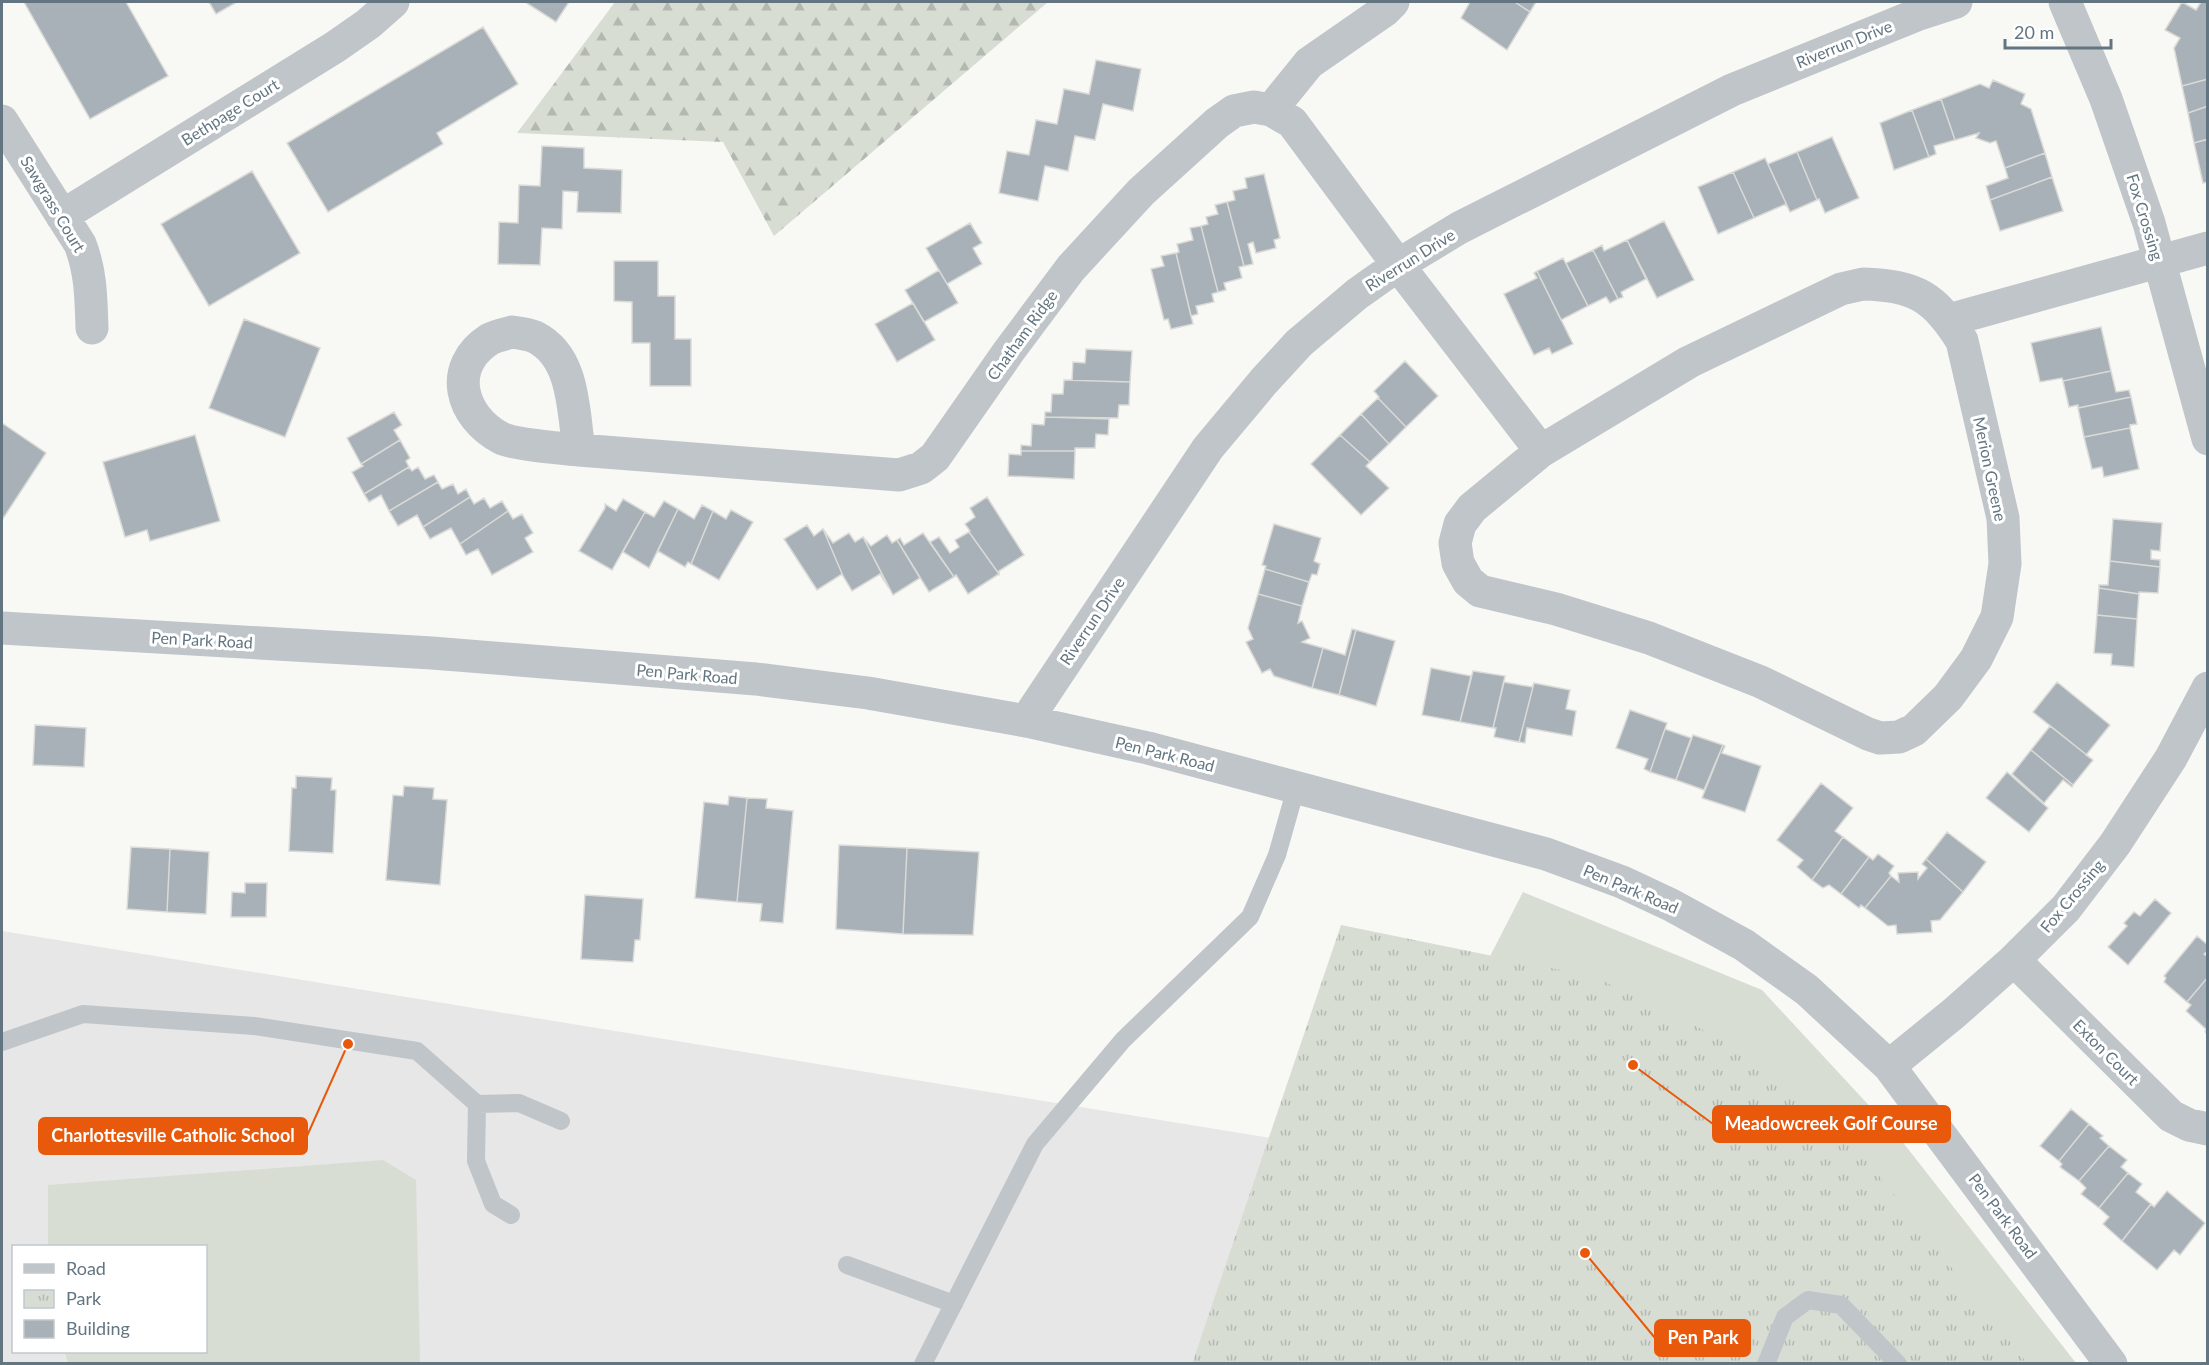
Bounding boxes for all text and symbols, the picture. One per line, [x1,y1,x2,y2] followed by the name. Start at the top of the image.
[2005,12,2112,50] scale bar
[1793,16,1895,71] street label: Riverrun Drive
[2014,21,2054,43] text: 20 m
[178,74,282,149] street label: Bethpage Court
[17,152,90,256] street label: Sawgrass Court
[2123,171,2168,262] street label: Fox Crossing
[1361,225,1458,295] street label: Riverrun Drive
[983,286,1061,383] street label: Chatham Ridge
[1970,415,2011,523] street label: Merion Greene
[1055,573,1128,668] street label: Riverrun Drive
[151,627,253,652] street label: Pen Park Road
[636,660,738,687] street label: Pen Park Road
[1114,732,1217,775] street label: Pen Park Road
[2036,855,2108,936] street label: Fox Crossing
[1581,860,1682,917] street label: Pen Park Road
[2070,1015,2143,1089] street label: Exton Court
[1713,1106,1950,1142] callout: Meadowcreek Golf Course
[1724,1112,1938,1134] text: Meadowcreek Golf Course
[39,1118,307,1154] callout: Charlottesville Catholic School
[51,1124,295,1146] text: Charlottesville Catholic School
[1965,1169,2042,1262] street label: Pen Park Road
[12,1245,207,1353] legend
[66,1257,106,1279] text: Road
[66,1287,102,1309] text: Park
[66,1317,130,1339] text: Building
[1655,1320,1750,1356] callout: Pen Park
[1667,1326,1739,1348] text: Pen Park

